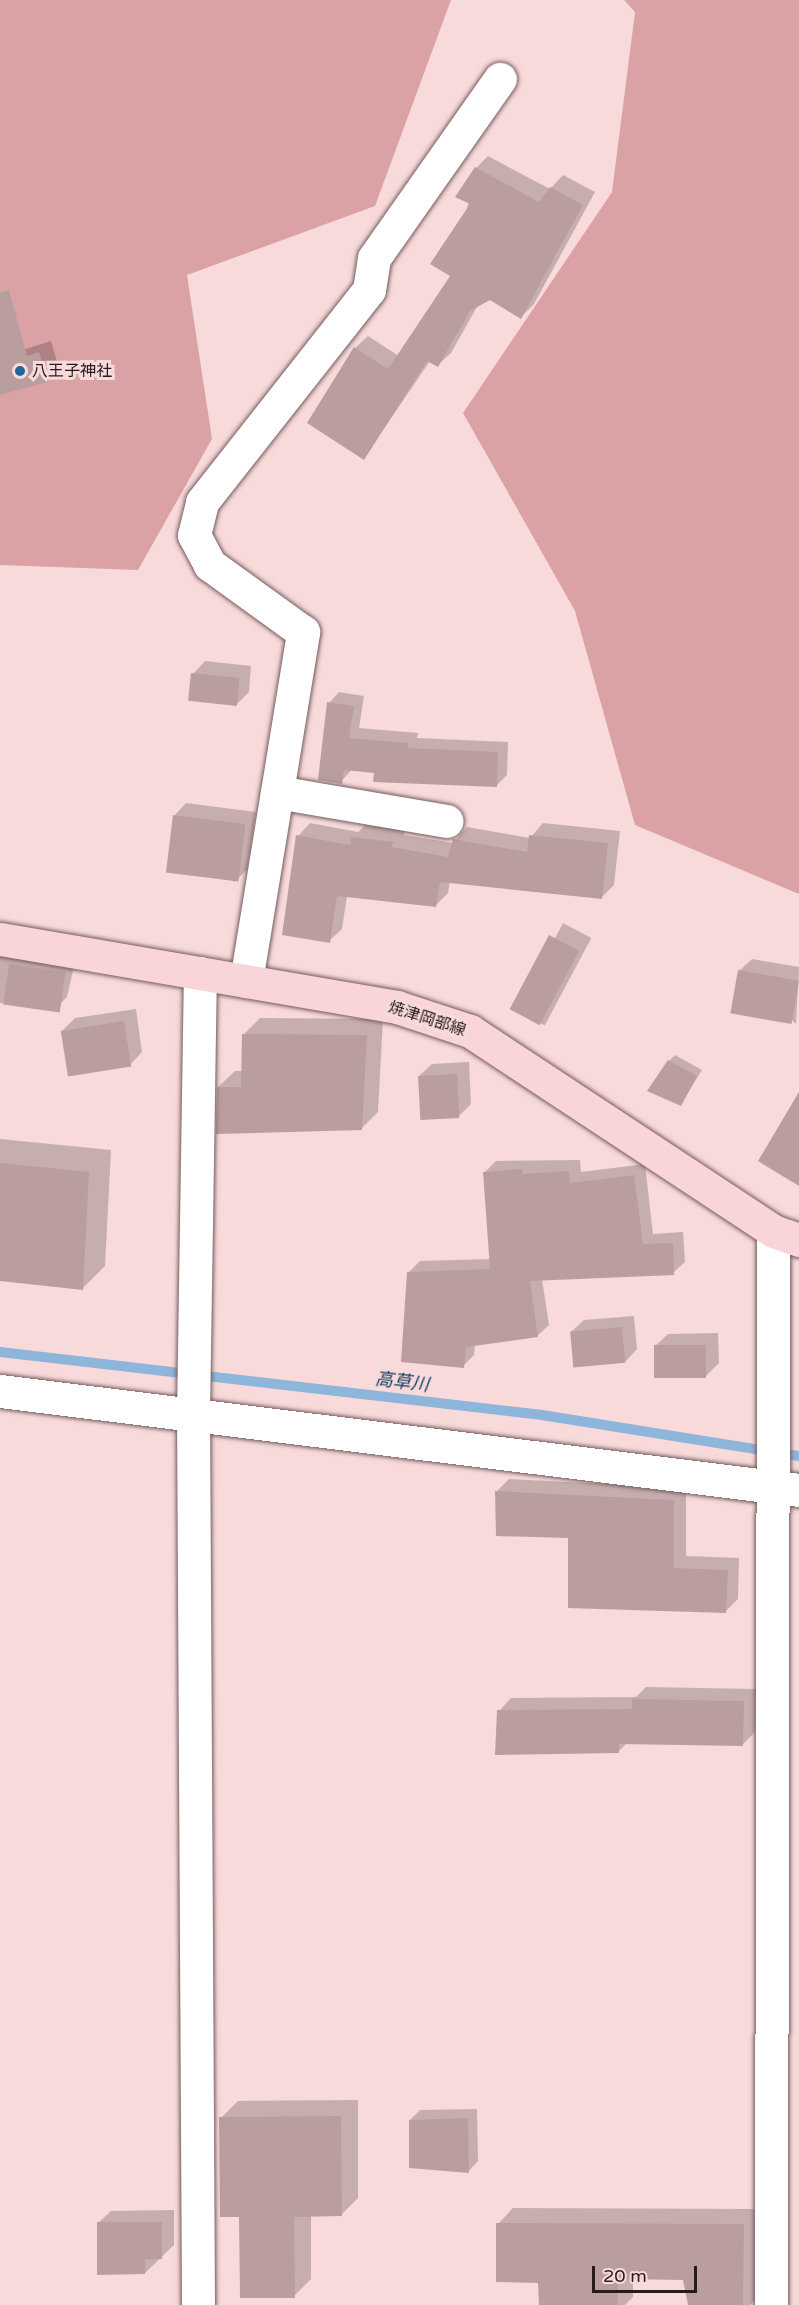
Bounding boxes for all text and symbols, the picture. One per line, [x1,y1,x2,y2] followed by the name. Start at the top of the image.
[32,361,112,381] place label: 八王子神社
[13,364,27,378] marker: 八王子神社
[386,998,468,1040] street label: 焼津岡部線
[374,1368,430,1396] water label: 高草川
[595,2254,700,2292] scale bar
[603,2265,647,2287] text: 20 m

